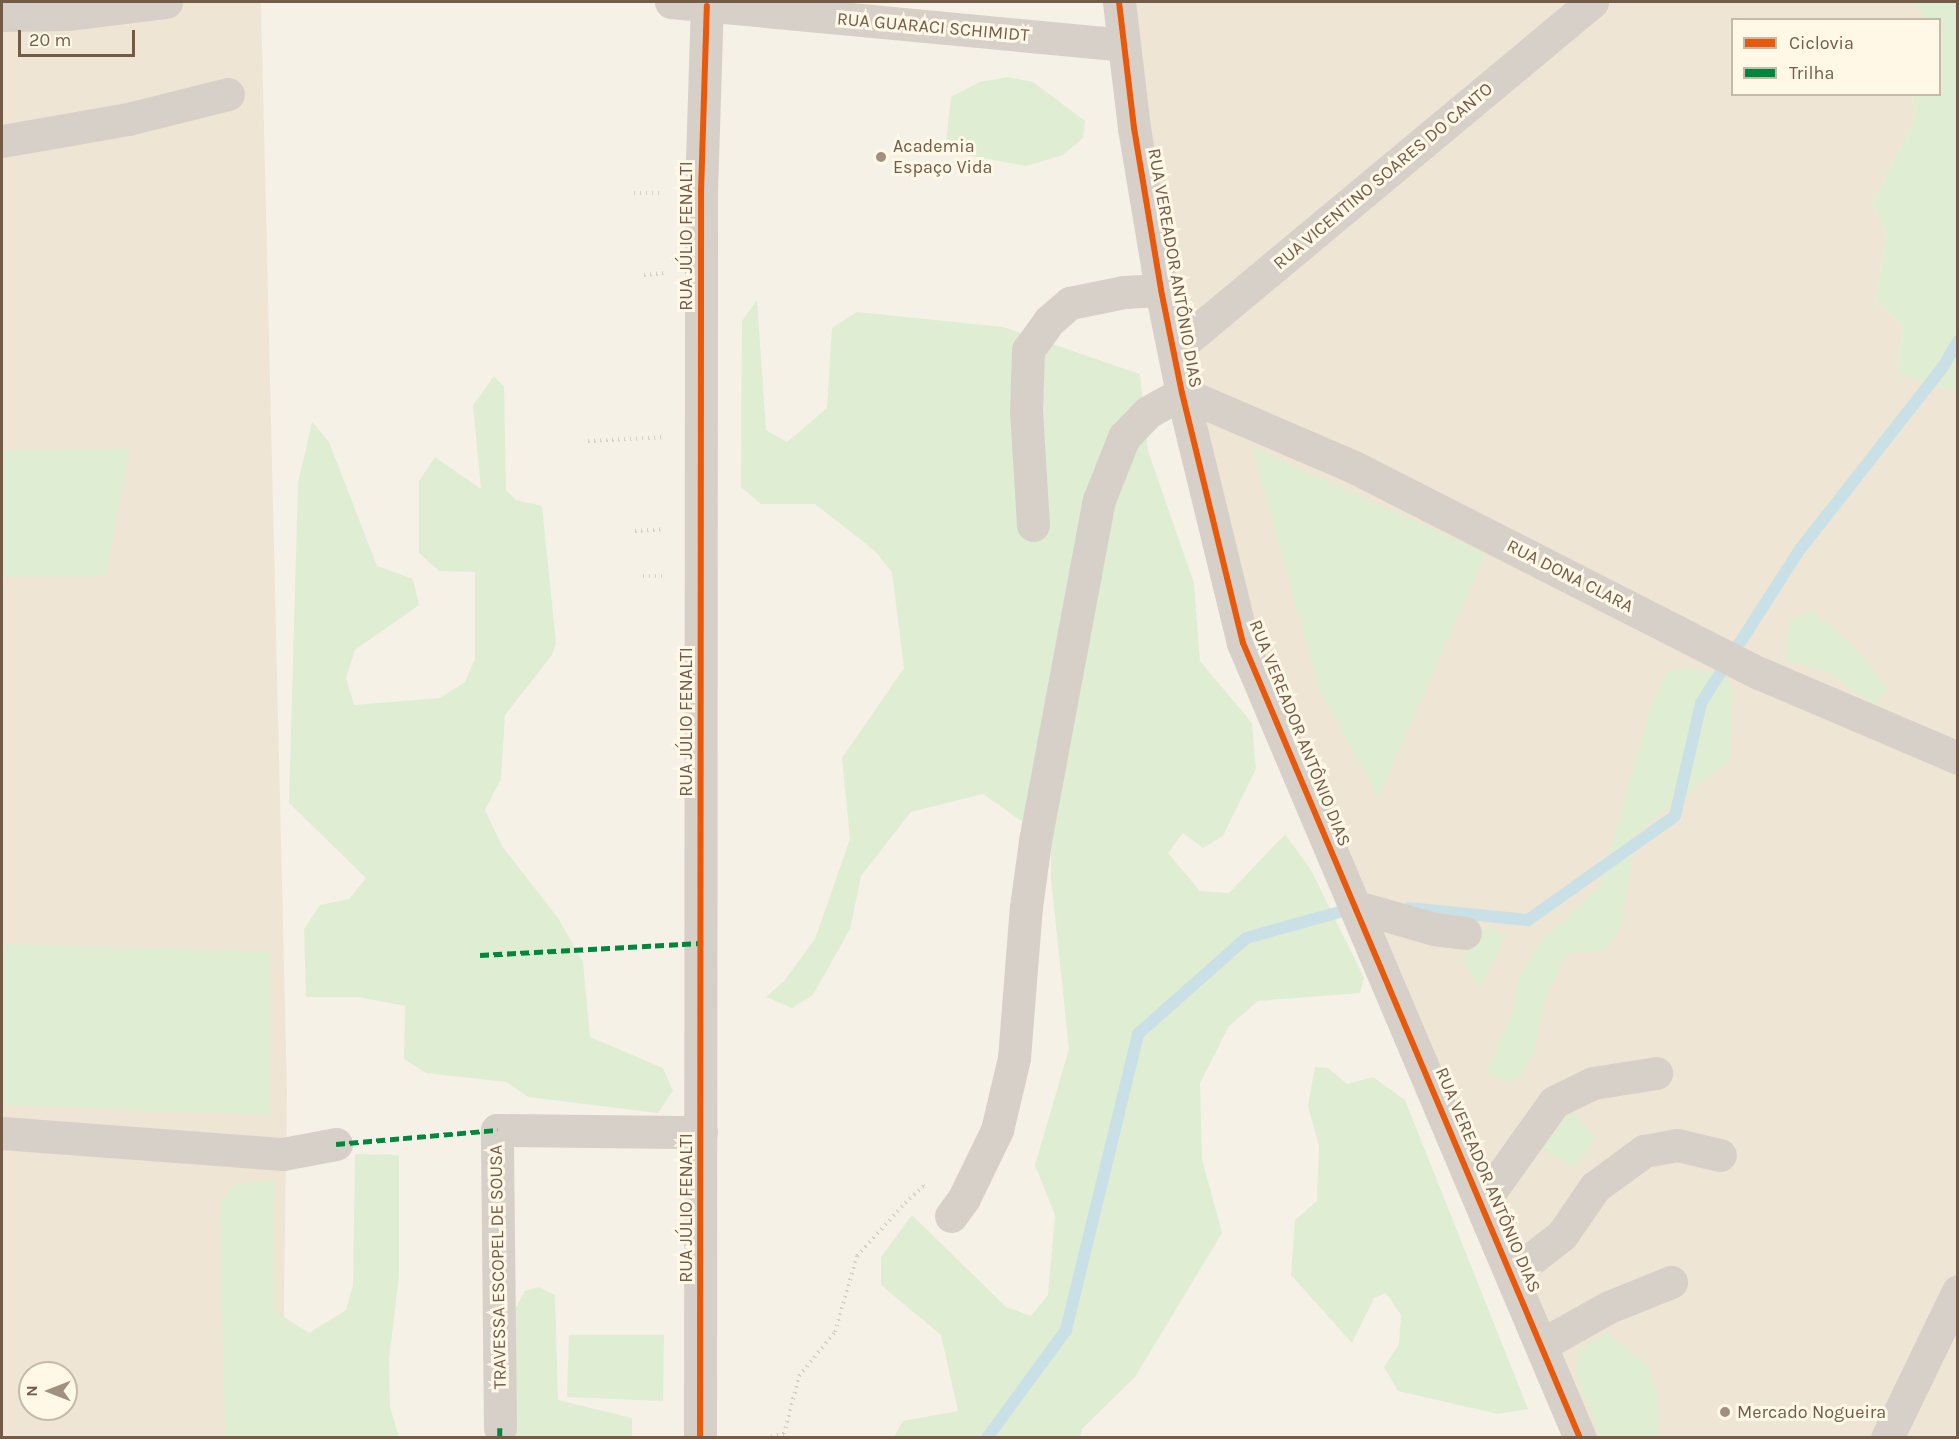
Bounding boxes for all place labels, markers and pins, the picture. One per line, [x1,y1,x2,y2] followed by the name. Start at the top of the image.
[893,136,992,178] place label: Academia Espaço Vida
[874,150,888,164] marker: Academia Espaço Vida
[1737,1401,1886,1423] place label: Mercado Nogueira
[1718,1405,1732,1419] marker: Mercado Nogueira

